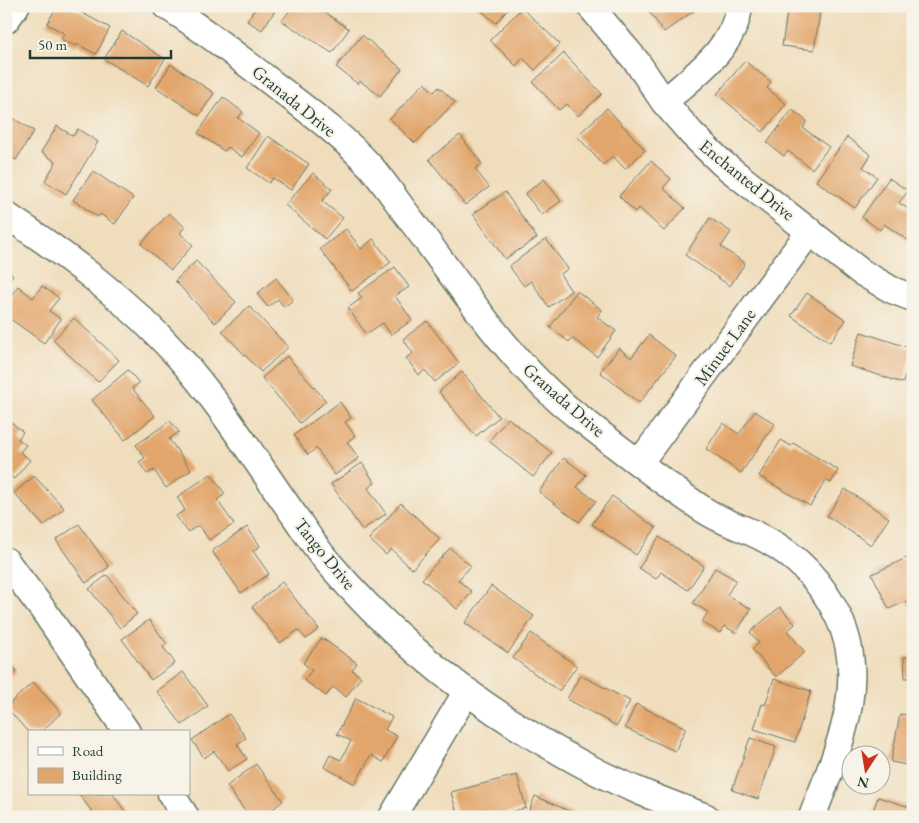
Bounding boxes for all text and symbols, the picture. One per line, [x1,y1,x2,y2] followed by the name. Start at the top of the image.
[30,28,171,60] scale bar
[38,35,67,54] text: 50 m
[248,60,341,141] street label: Granada Drive
[695,134,800,225] street label: Enchanted Drive
[689,303,760,390] street label: Minuet Lane
[519,358,610,442] street label: Granada Drive
[289,513,361,594] street label: Tango Drive
[28,730,190,796] legend
[72,741,104,760] text: Road
[842,746,892,796] north arrow
[72,765,122,784] text: Building
[855,773,871,793] text: N

